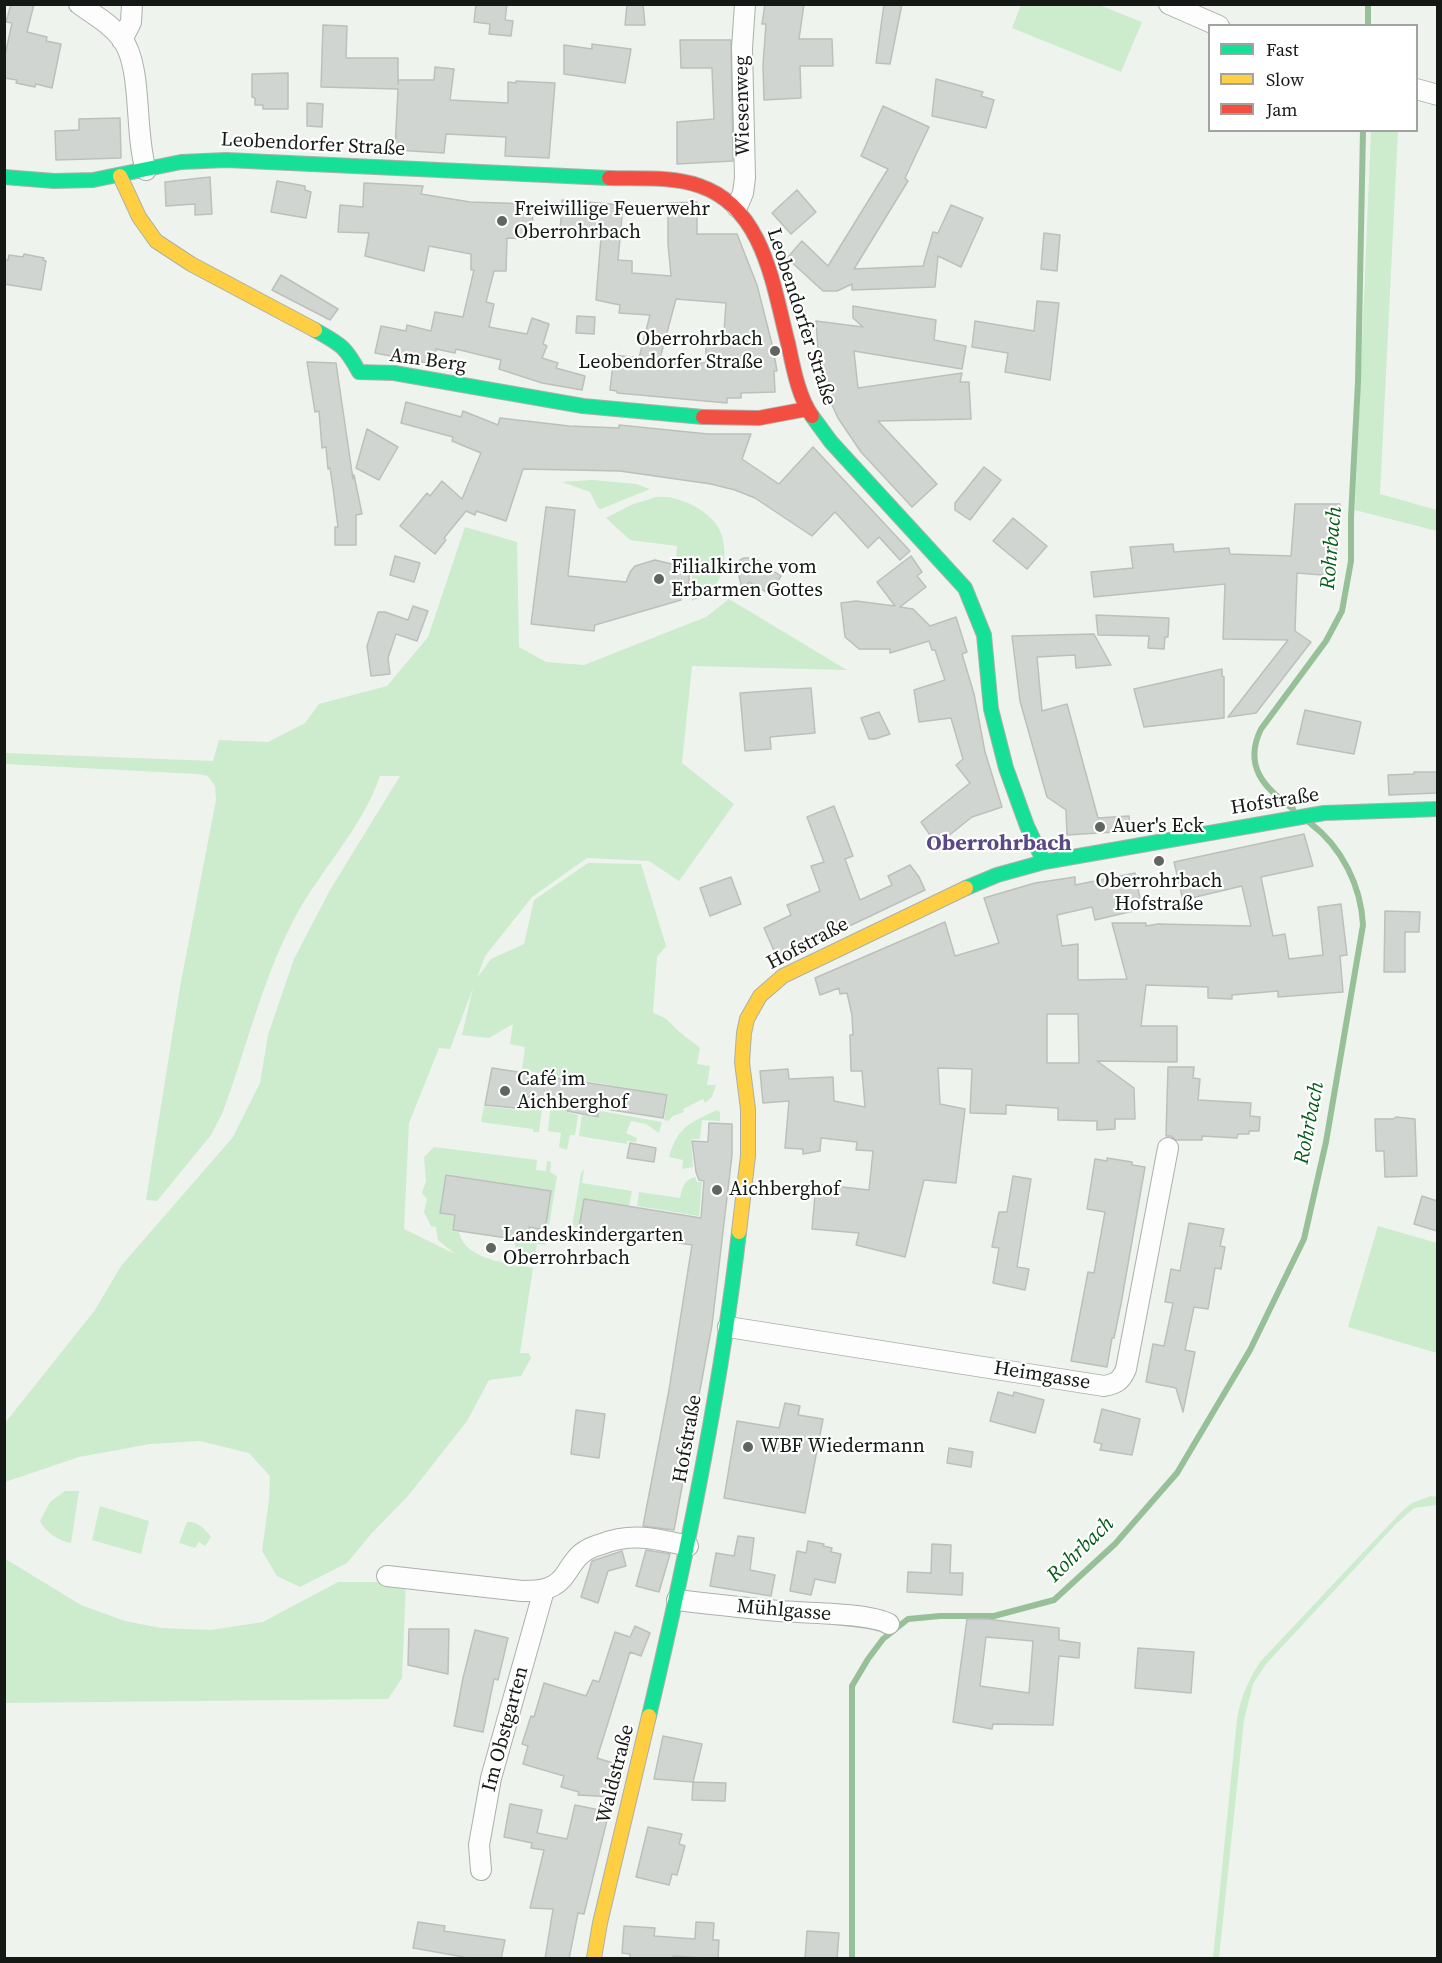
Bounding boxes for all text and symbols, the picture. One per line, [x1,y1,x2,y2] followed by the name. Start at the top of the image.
[1208,24,1418,132] legend
[1266,37,1299,62] text: Fast
[730,55,756,157] street label: Wiesenweg
[1266,67,1304,92] text: Slow
[1266,97,1298,122] text: Jam
[220,128,406,162] street label: Leobendorfer Straße
[514,198,710,245] place label: Freiwillige Feuerwehr Oberrohrbach
[495,214,509,228] marker: Freiwillige Feuerwehr Oberrohrbach
[761,225,841,409] street label: Leobendorfer Straße
[578,328,763,375] place label: Oberrohrbach Leobendorfer Straße
[388,344,468,378] street label: Am Berg
[768,344,782,358] marker: Oberrohrbach Leobendorfer Straße
[1316,505,1348,591] water label: Rohrbach
[671,556,823,603] place label: Filialkirche vom Erbarmen Gottes
[652,572,666,586] marker: Filialkirche vom Erbarmen Gottes
[1229,783,1321,821] street label: Hofstraße
[1112,815,1204,839] place label: Auer's Eck
[1093,820,1107,834] marker: Auer's Eck
[926,831,1072,857] district label: Oberrohrbach
[1152,854,1166,868] marker: Oberrohrbach Hofstraße
[1096,870,1222,917] place label: Oberrohrbach Hofstraße
[763,912,853,976] street label: Hofstraße
[517,1068,628,1115] place label: Café im Aichberghof
[1290,1080,1330,1166] water label: Rohrbach
[498,1084,512,1098] marker: Café im Aichberghof
[729,1178,840,1202] place label: Aichberghof
[710,1183,724,1197] marker: Aichberghof
[503,1224,684,1271] place label: Landeskindergarten Oberrohrbach
[484,1241,498,1255] marker: Landeskindergarten Oberrohrbach
[992,1357,1092,1395] street label: Heimgasse
[668,1393,708,1485] street label: Hofstraße
[760,1435,925,1459] place label: WBF Wiedermann
[741,1440,755,1454] marker: WBF Wiedermann
[1042,1512,1120,1588] water label: Rohrbach
[736,1595,832,1627] street label: Mühlgasse
[478,1664,534,1794] street label: Im Obstgarten
[592,1722,640,1826] street label: Waldstraße

